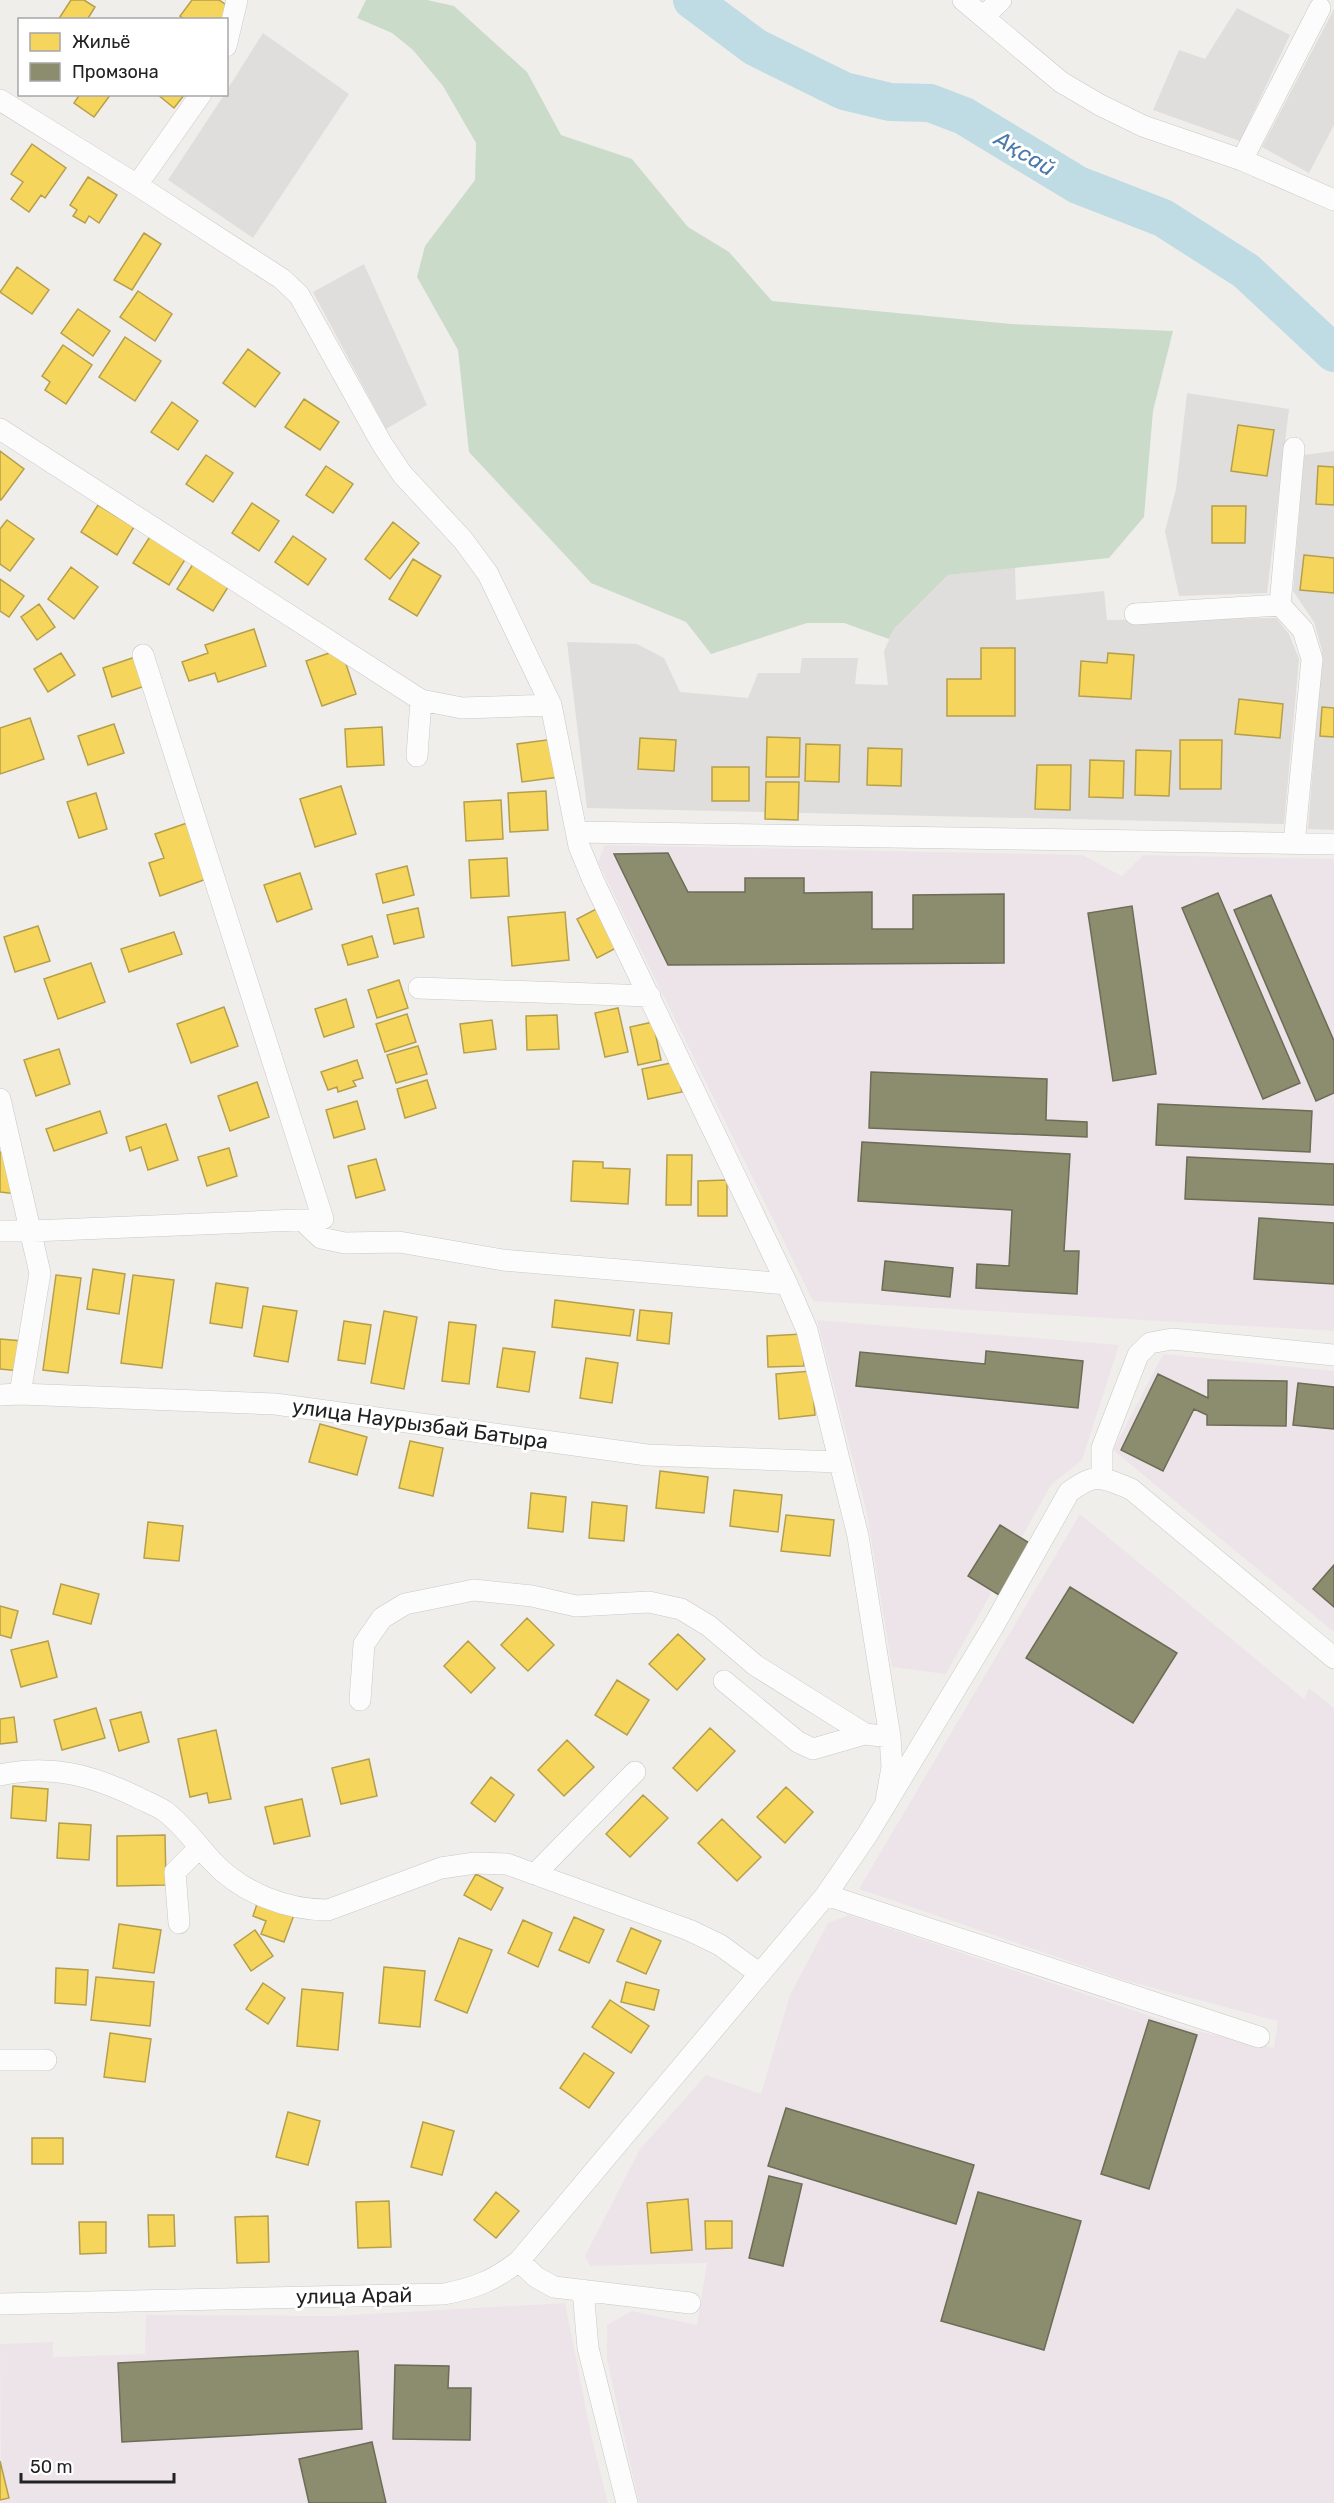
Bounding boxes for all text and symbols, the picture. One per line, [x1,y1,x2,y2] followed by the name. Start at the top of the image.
[18,18,228,96] legend
[72,31,130,53] text: Жильё
[72,61,159,83] text: Промзона
[989,124,1060,182] water label: Ақсай
[290,1393,550,1454] street label: улица Наурызбай Батыра
[296,2282,412,2309] street label: улица Арай
[21,2446,174,2484] scale bar
[30,2456,73,2478] text: 50 m

